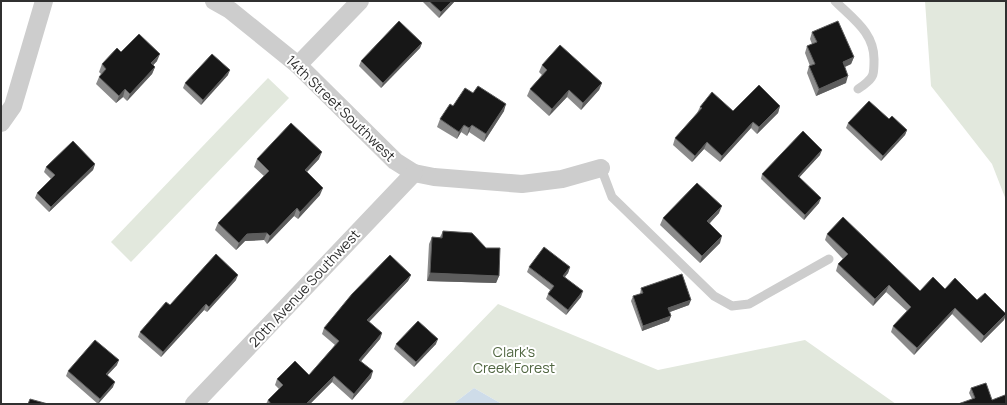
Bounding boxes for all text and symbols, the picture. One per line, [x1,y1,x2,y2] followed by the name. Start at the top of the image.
[282,51,400,166] street label: 14th Street Southwest
[244,225,364,351] street label: 20th Avenue Southwest
[473,342,555,377] park label: Clark's Creek Forest

